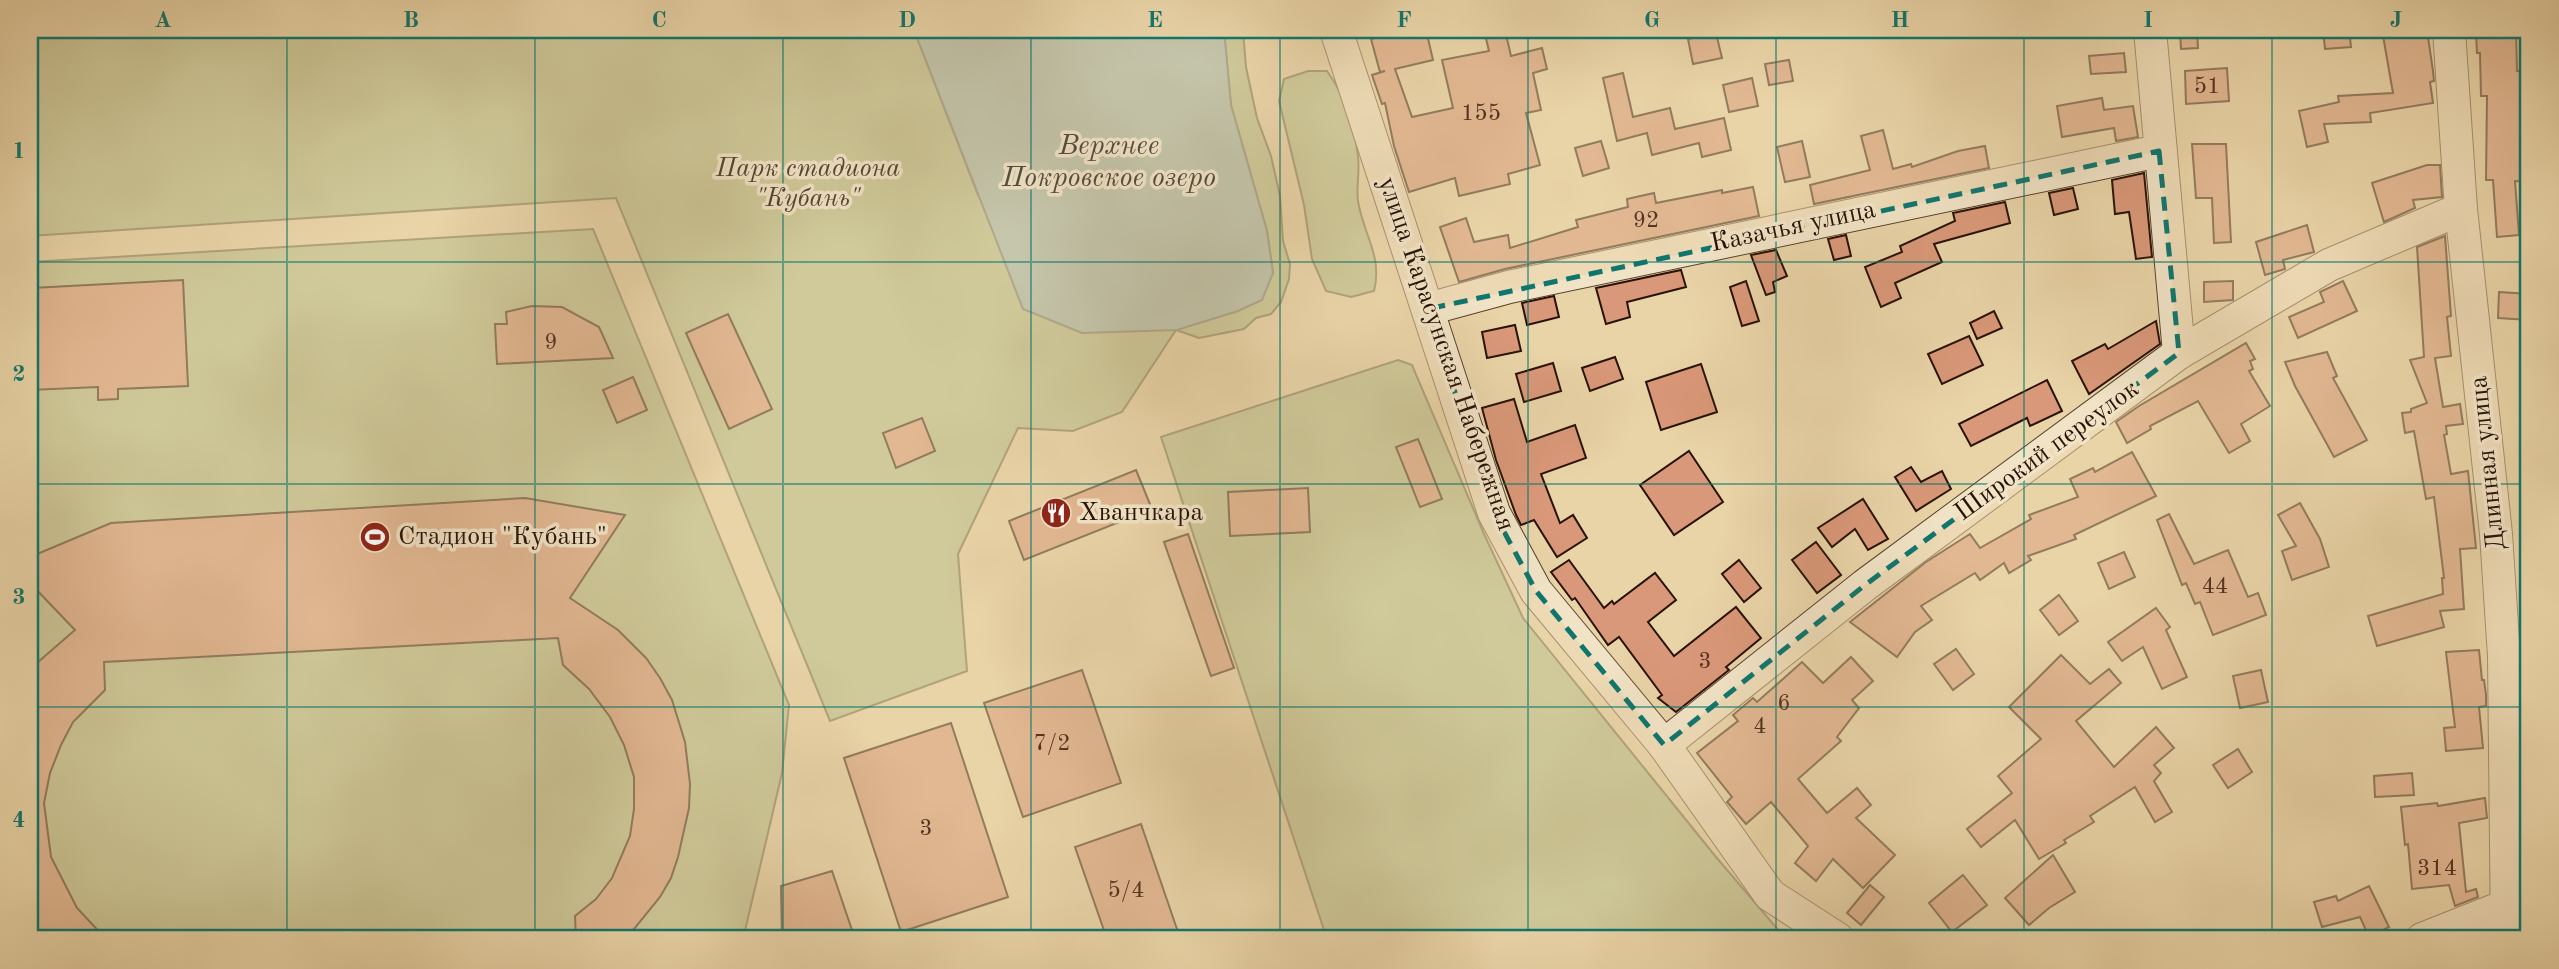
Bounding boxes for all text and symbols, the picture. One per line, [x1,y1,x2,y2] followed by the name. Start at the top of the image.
[154,9,172,32] text: A
[403,9,419,32] text: B
[651,9,667,32] text: C
[898,9,916,32] text: D
[1147,9,1163,32] text: E
[1396,9,1412,32] text: F
[1644,9,1660,32] text: G
[1891,9,1909,32] text: H
[2143,9,2153,32] text: I
[2390,9,2402,32] text: J
[2194,75,2220,98] house number: 51
[1461,102,1501,125] house number: 155
[1001,133,1216,193] water label: Верхнее Покровское озеро
[12,140,26,163] text: 1
[715,156,900,212] park label: Парк стадиона "Кубань"
[1373,174,1519,534] street label: улица Карасунская Набережная
[1708,197,1878,257] street label: Казачья улица
[1633,209,1659,232] house number: 92
[544,331,558,354] house number: 9
[12,363,26,386] text: 2
[2466,374,2510,551] street label: Длинная улица
[1950,376,2144,526] street label: Широкий переулок
[1039,496,1073,530] restaurant icon: Хванчкара
[1079,500,1203,526] place label: Хванчкара
[358,520,392,554] sports icon: Стадион "Кубань"
[398,524,607,550] place label: Стадион "Кубань"
[2202,575,2228,598] house number: 44
[12,586,26,609] text: 3
[1698,650,1712,673] house number: 3
[1777,692,1791,715] house number: 6
[1753,715,1767,738] house number: 4
[1033,732,1071,755] house number: 7/2
[12,809,26,832] text: 4
[919,817,933,840] house number: 3
[2417,857,2457,880] house number: 314
[1107,879,1145,902] house number: 5/4

